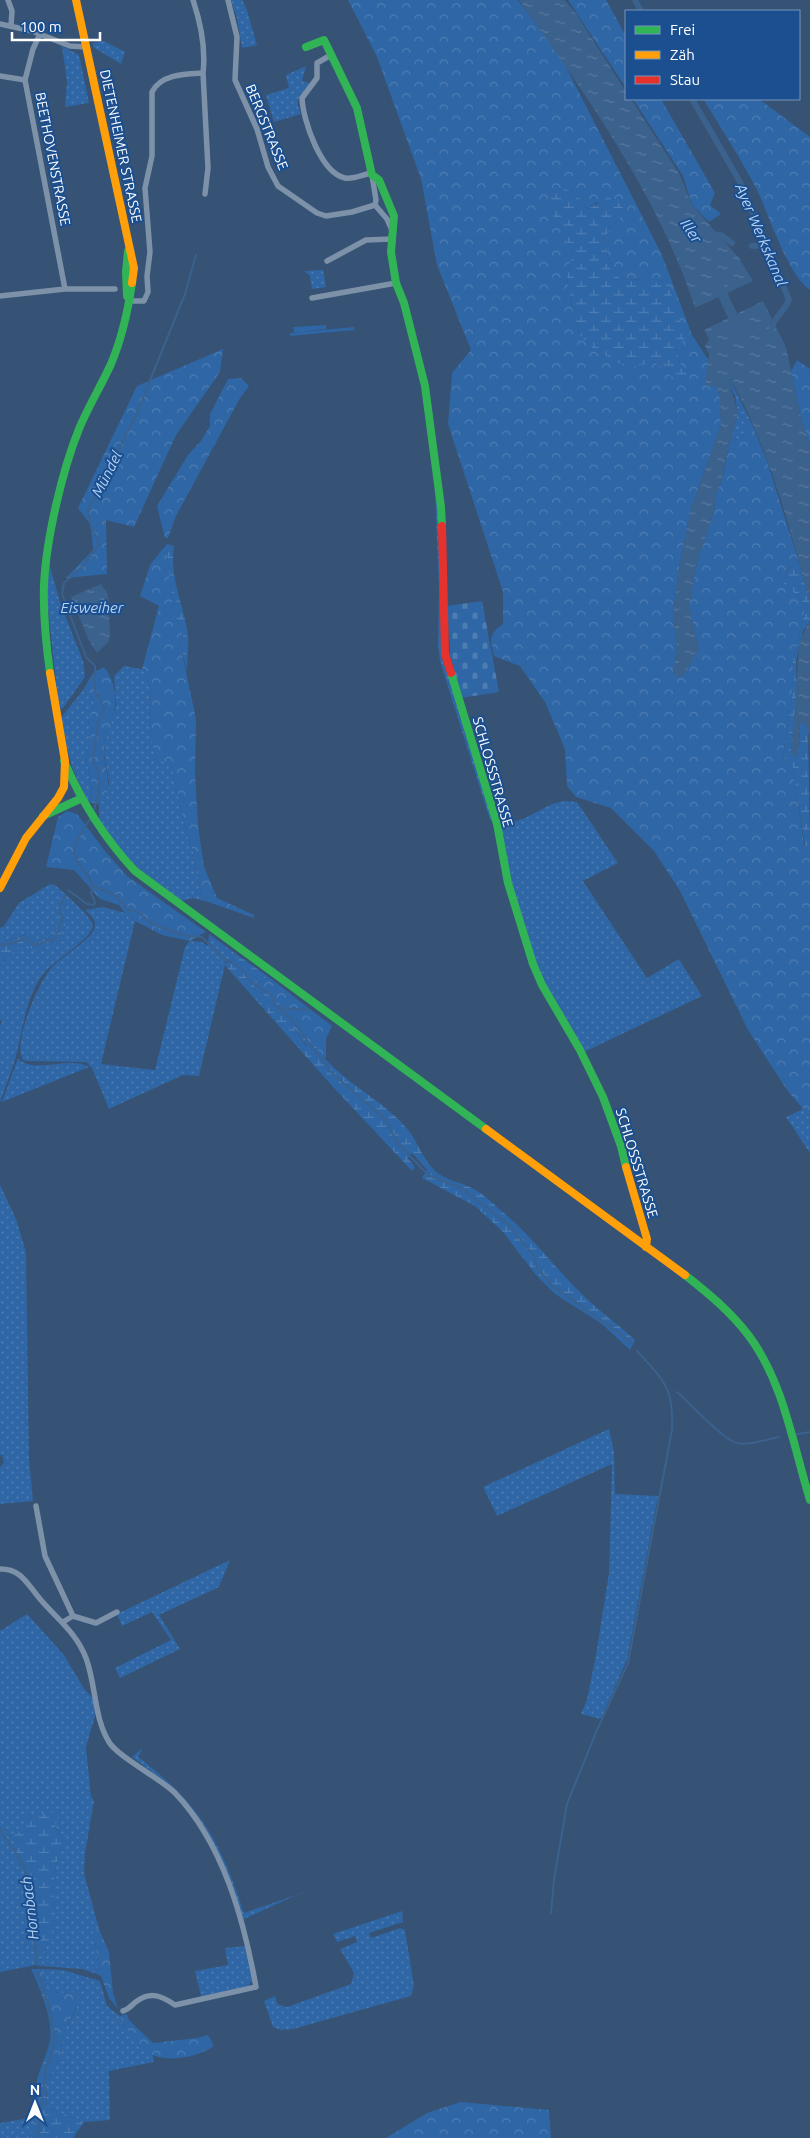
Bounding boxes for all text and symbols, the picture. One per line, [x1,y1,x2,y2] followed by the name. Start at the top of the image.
[12,10,100,42] scale bar
[625,10,800,100] legend
[20,18,62,35] text: 100 m
[670,21,695,38] text: Frei
[670,46,695,63] text: Zäh
[97,68,145,224] street label: DIETENHEIMER STRASSE
[670,71,700,88] text: Stau
[243,82,291,172] street label: BERGSTRASSE
[32,91,74,227] street label: BEETHOVENSTRASSE
[732,180,791,289] water label: Ayer Werkskanal
[677,215,706,247] water label: Iller
[88,447,126,500] water label: Mündel
[61,599,125,616] water label: Eisweiher
[470,715,516,829] street label: SCHLOSSSTRASSE
[613,1106,661,1220] street label: SCHLOSSSTRASSE
[17,1875,42,1941] water label: Hornbach
[10,2078,60,2128] north arrow
[30,2082,40,2098] text: N

